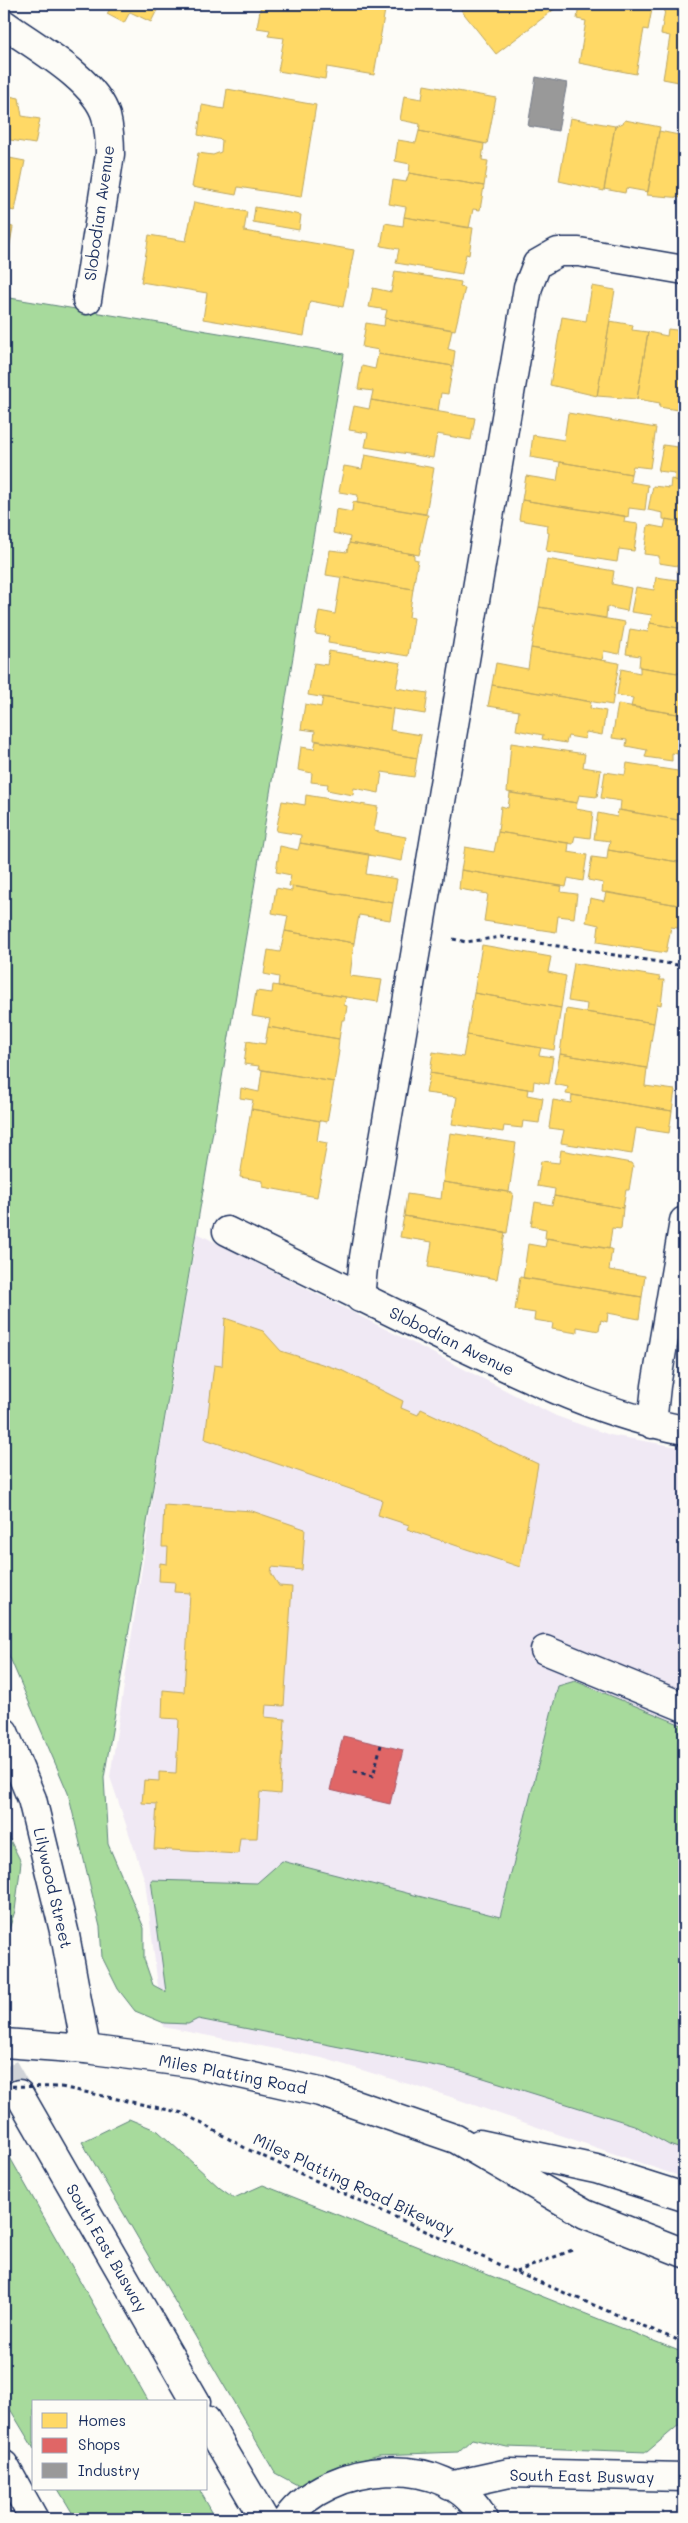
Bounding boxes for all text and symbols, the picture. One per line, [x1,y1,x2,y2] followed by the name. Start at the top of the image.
[79,144,118,282] street label: Slobodian Avenue
[386,1301,518,1380] street label: Slobodian Avenue
[29,1825,78,1950] street label: Lilywood Street
[157,2049,309,2098] street label: Miles Platting Road
[250,2128,458,2239] street label: Miles Platting Road Bikeway
[62,2180,153,2316] street label: South East Busway
[32,2400,208,2490] legend
[78,2410,126,2430] text: Homes
[78,2434,120,2454] text: Shops
[78,2460,140,2480] text: Industry
[509,2464,655,2487] street label: South East Busway

